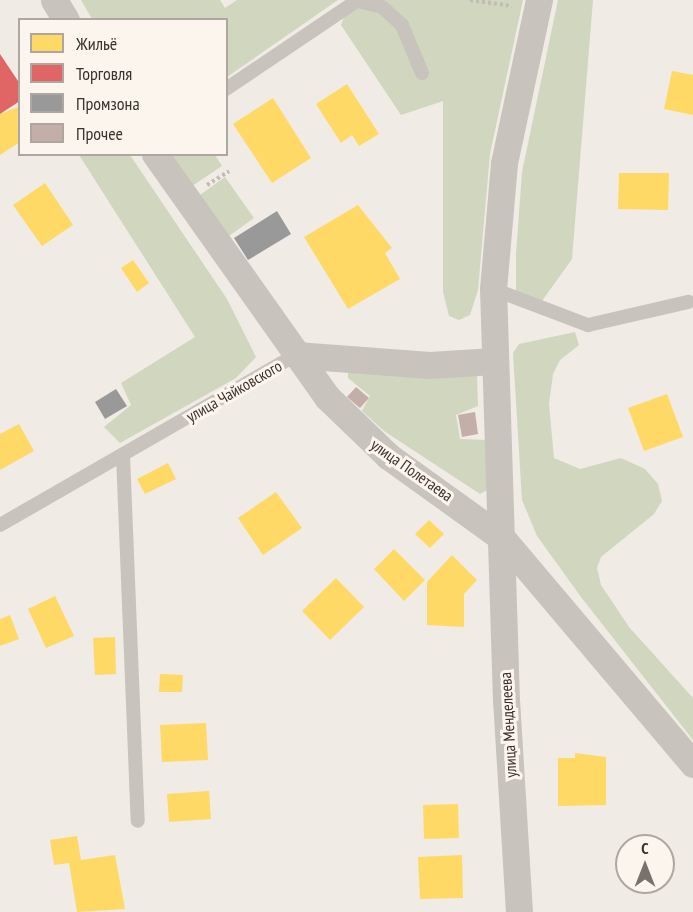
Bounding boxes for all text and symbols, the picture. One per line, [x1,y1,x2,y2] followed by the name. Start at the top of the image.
[18,18,228,156] legend
[76,32,117,55] text: Жильё
[76,62,132,85] text: Торговля
[76,92,140,115] text: Промзона
[76,122,123,145] text: Прочее
[183,356,285,426] street label: улица Чайковского
[367,435,457,505] street label: улица Полетаева
[496,672,520,778] street label: улица Менделеева
[615,834,675,894] north arrow
[641,838,649,858] text: С

